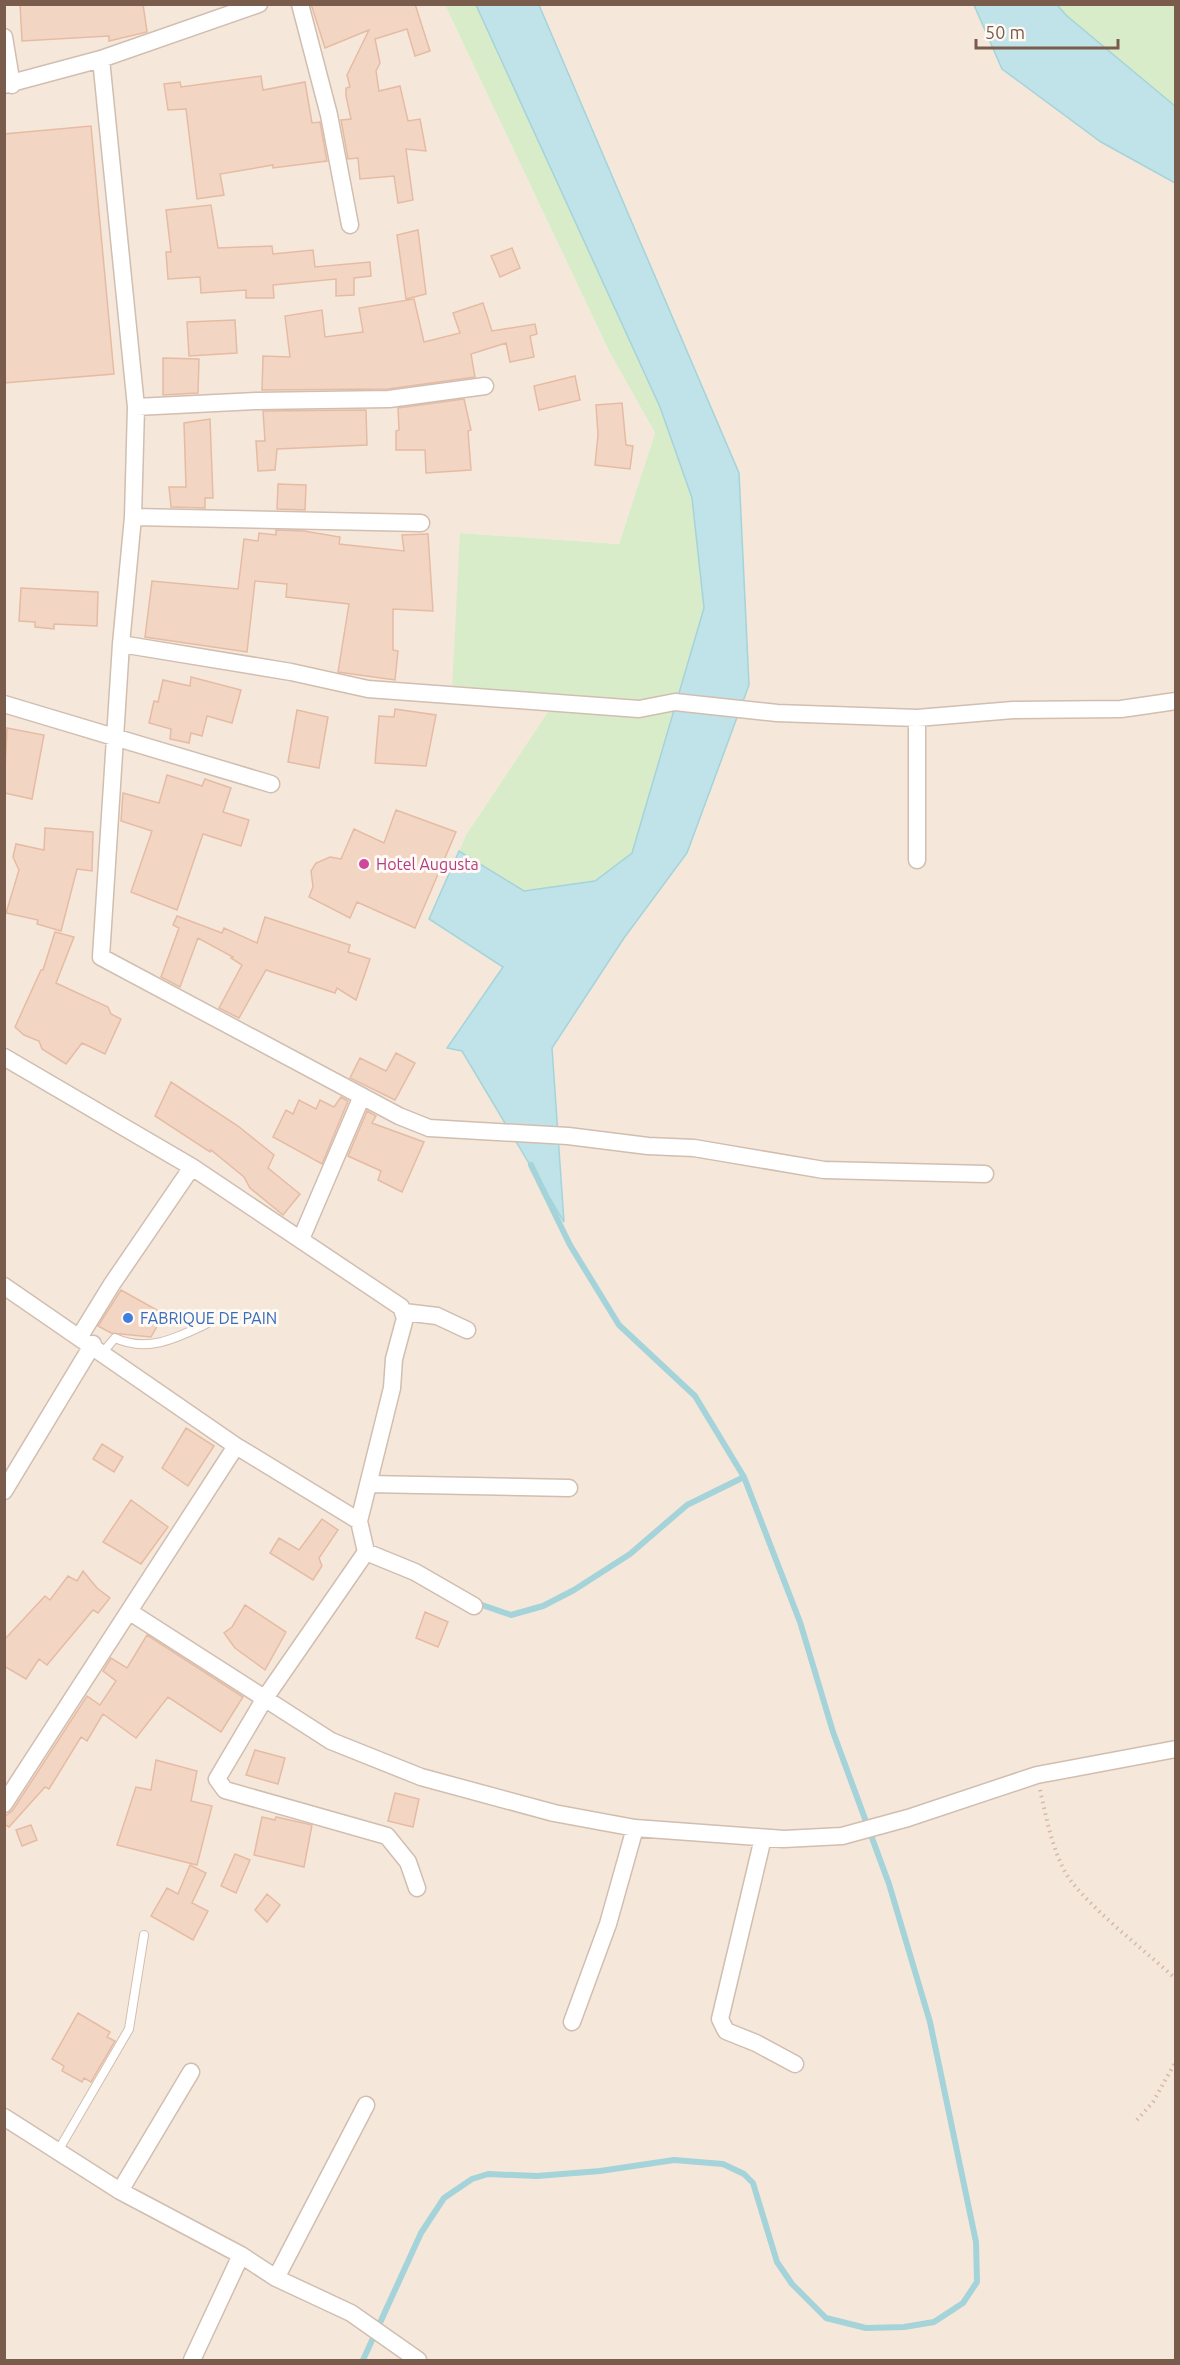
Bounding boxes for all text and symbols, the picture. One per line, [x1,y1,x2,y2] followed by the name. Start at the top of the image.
[976,12,1118,50] scale bar
[985,22,1025,42] text: 50 m
[376,855,479,873] place label: Hotel Augusta
[357,857,371,871] marker: Hotel Augusta
[140,1309,277,1327] place label: FABRIQUE DE PAIN
[121,1311,135,1325] marker: FABRIQUE DE PAIN

